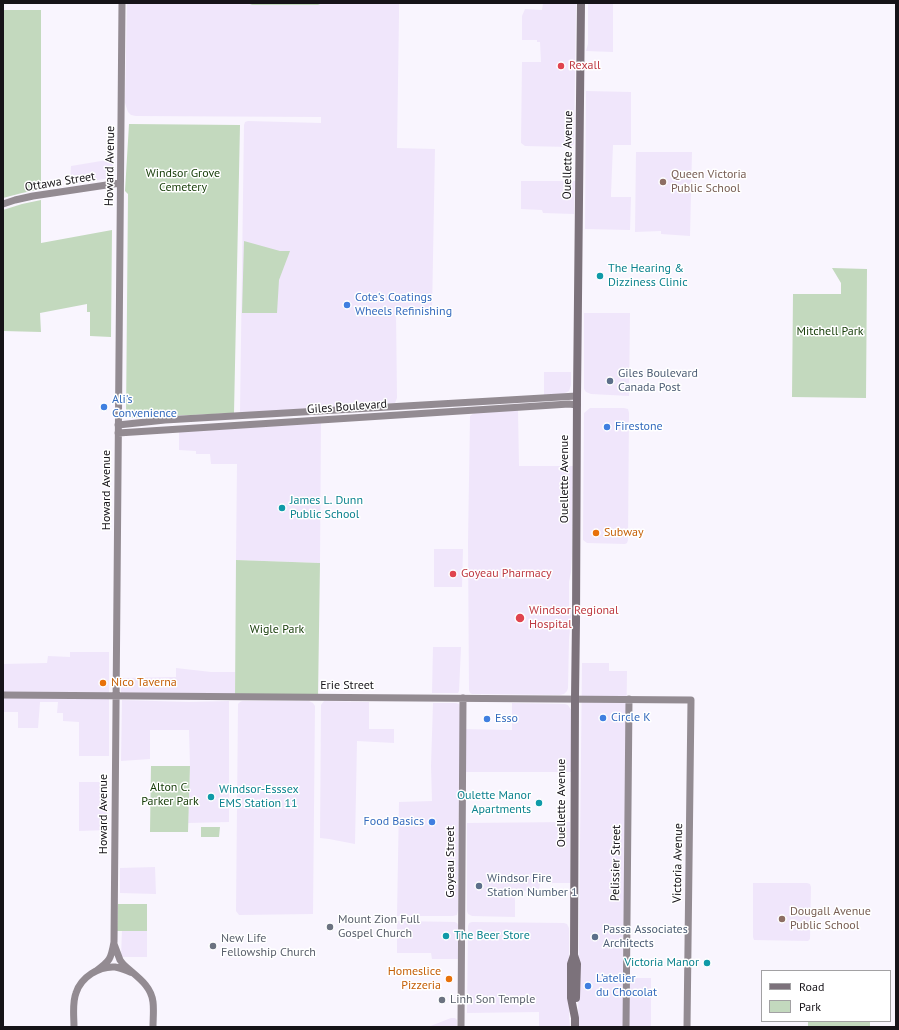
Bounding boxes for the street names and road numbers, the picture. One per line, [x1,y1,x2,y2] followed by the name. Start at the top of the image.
[560,111,576,199] street label: Ouellette Avenue
[102,126,118,206] street label: Howard Avenue
[24,169,96,195] street label: Ottawa Street
[307,397,387,417] street label: Giles Boulevard
[558,435,572,523] street label: Ouellette Avenue
[100,450,114,530] street label: Howard Avenue
[320,679,374,693] street label: Erie Street
[555,759,569,847] street label: Ouellette Avenue
[97,774,111,854] street label: Howard Avenue
[670,823,686,903] street label: Victoria Avenue
[608,825,624,901] street label: Pelissier Street
[444,826,458,898] street label: Goyeau Street

